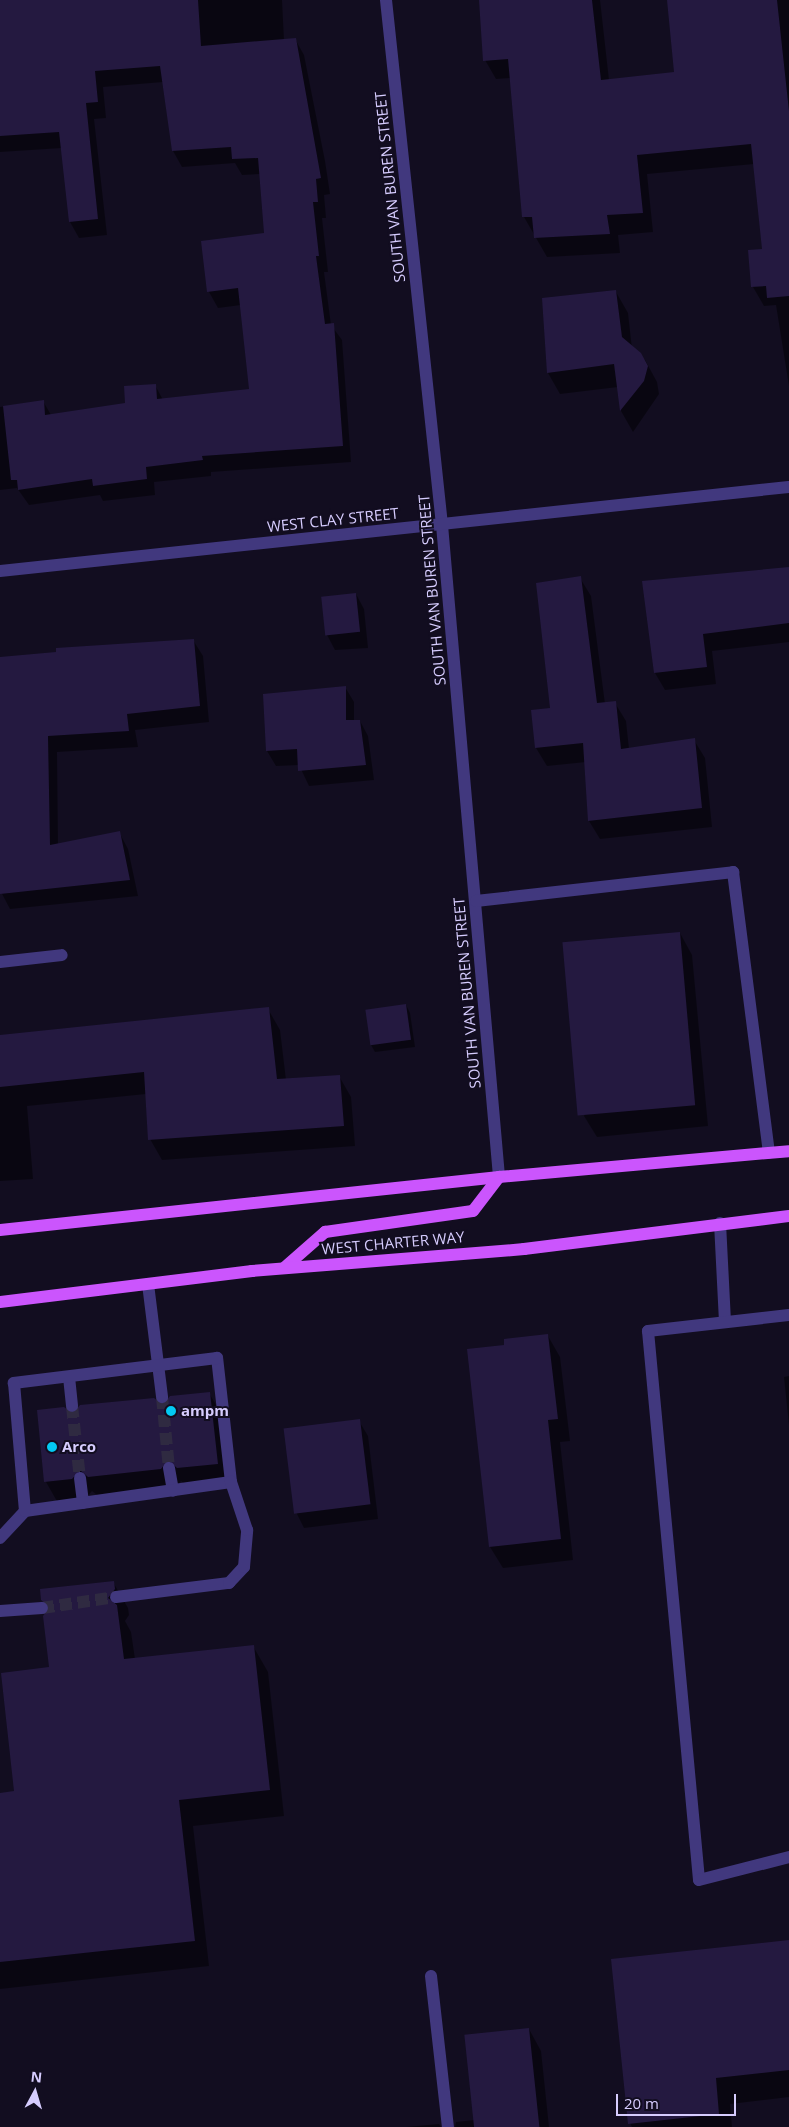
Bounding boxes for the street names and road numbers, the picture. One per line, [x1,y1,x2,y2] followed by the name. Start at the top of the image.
[371,91,409,283] street label: SOUTH VAN BUREN STREET
[415,494,449,686] street label: SOUTH VAN BUREN STREET
[266,504,400,536] street label: WEST CLAY STREET
[450,897,484,1089] street label: SOUTH VAN BUREN STREET
[321,1228,465,1258] street label: WEST CHARTER WAY

